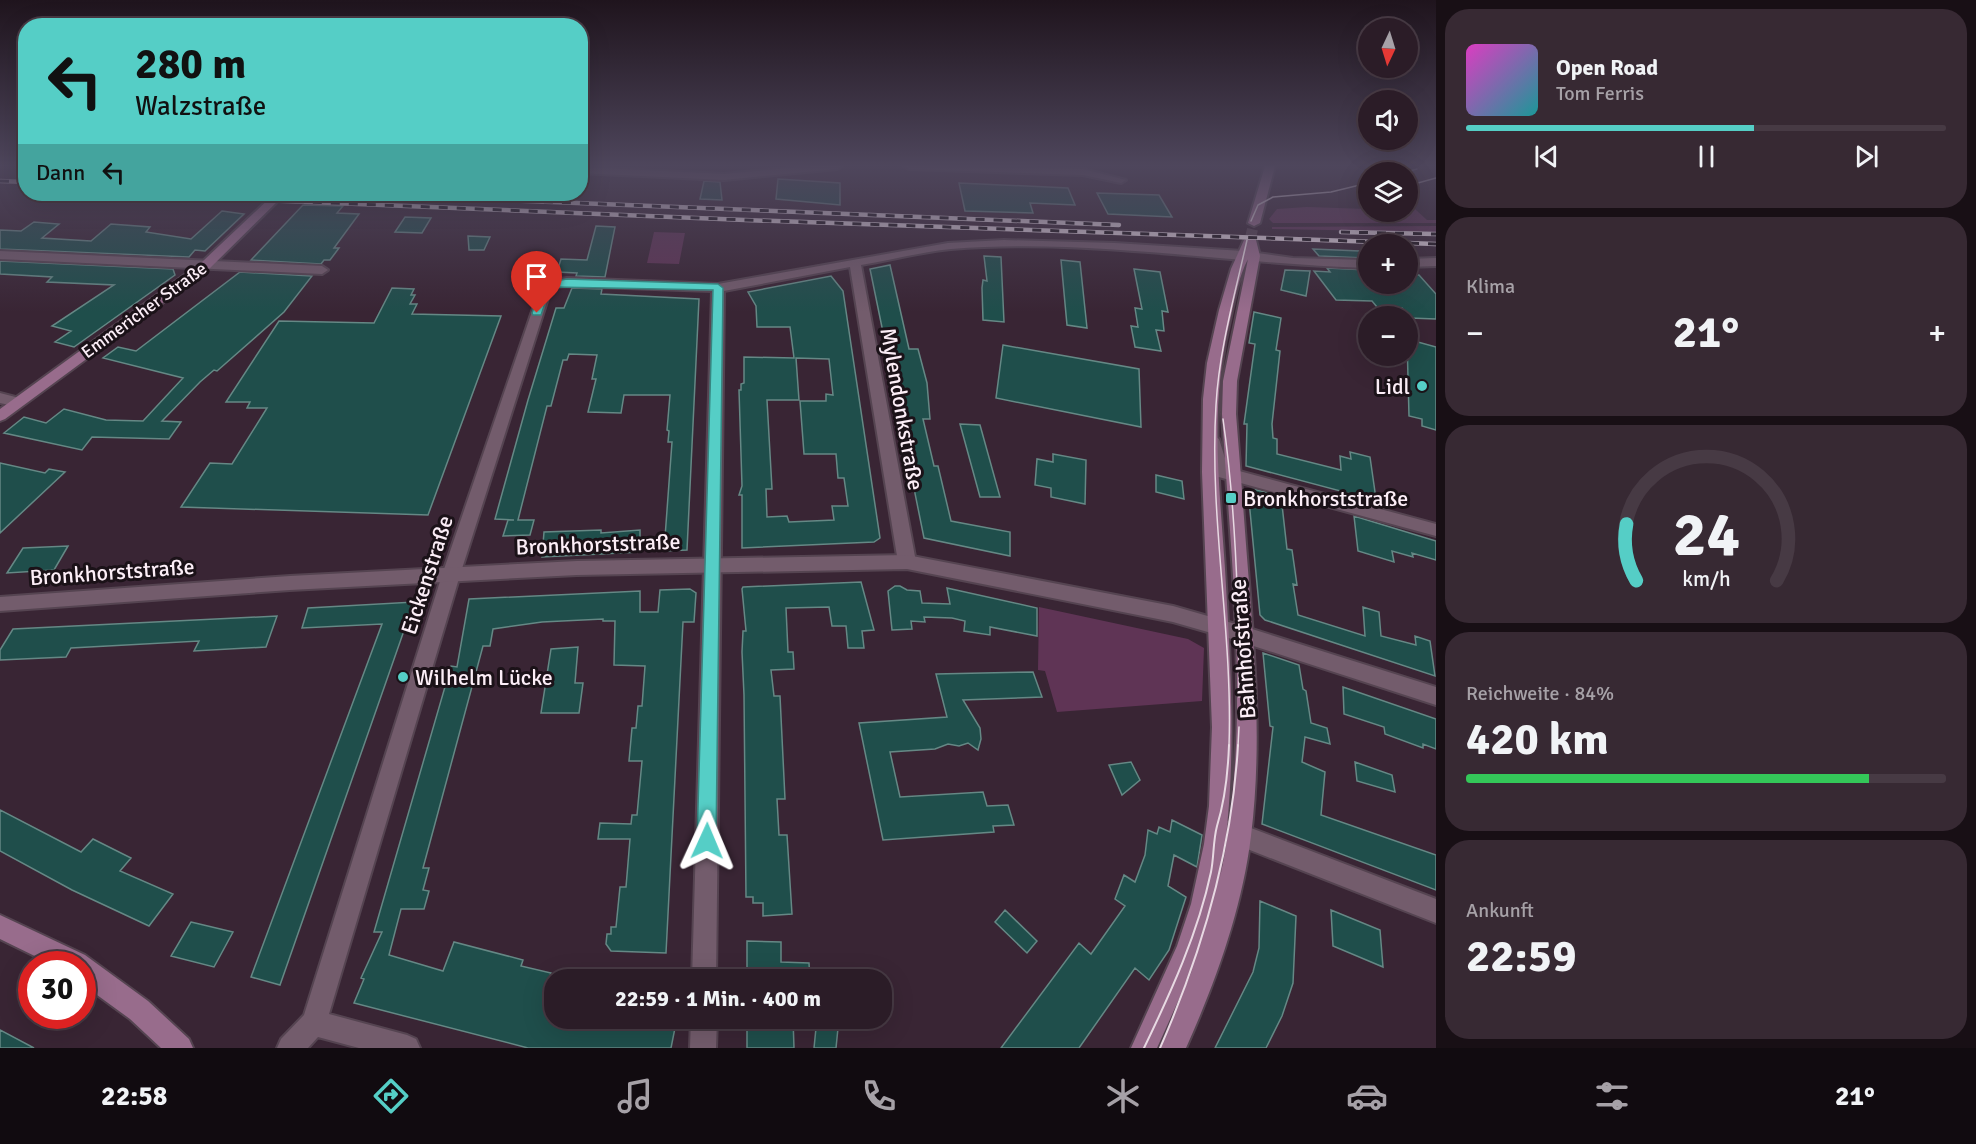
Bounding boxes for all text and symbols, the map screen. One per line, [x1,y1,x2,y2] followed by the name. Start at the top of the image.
[1358,18,1418,78] north arrow
[1358,18,1418,366] map controls
[135,39,246,90] text: 280 m
[36,42,114,120] icon: left
[1556,54,1658,81] text: Open Road
[1556,81,1644,106] text: Tom Ferris
[135,90,266,123] text: Walzstraße
[1358,90,1418,150] button: sound
[1530,140,1563,173] icon: previous
[1690,140,1723,173] icon: pause
[1850,140,1883,173] icon: next
[97,156,130,189] icon: left
[36,159,85,186] text: Dann
[1358,162,1418,222] button: layers
[1358,234,1418,294] button: +
[511,251,562,313] pin
[77,257,211,363] street label: Emmericher Straße
[520,260,553,293] icon: arrive
[1466,274,1515,299] text: Klima
[1673,305,1739,360] text: 21°
[1358,306,1418,366] button: −
[1466,313,1484,354] text: −
[1928,313,1946,354] text: +
[874,326,930,492] street label: Mylendonkstraße
[1375,373,1410,400] place label: Lidl
[1415,379,1429,393] marker: Lidl
[1243,485,1408,512] place label: Bronkhorststraße
[1224,491,1238,505] marker: Bronkhorststraße
[1672,496,1740,573] text: 24
[395,512,459,638] street label: Eickenstraße
[515,528,681,560] street label: Bronkhorststraße
[29,553,195,591] street label: Bronkhorststraße
[1682,566,1730,592] text: km/h
[1225,578,1261,720] street label: Bahnhofstraße
[415,664,553,691] place label: Wilhelm Lücke
[396,670,410,684] marker: Wilhelm Lücke
[1466,681,1614,706] text: Reichweite · 84%
[1466,712,1609,767] text: 420 km
[675,809,739,873] position arrow
[1466,898,1534,923] text: Ankunft
[1466,929,1576,984] text: 22:59
[18,951,96,1029] speed limit sign: 30
[615,985,821,1012] text: 22:59 · 1 Min. · 400 m
[370,1075,412,1117] icon: directions
[614,1075,656,1117] icon: music
[858,1075,900,1117] icon: phone
[1102,1075,1144,1117] icon: climate
[1346,1075,1388,1117] icon: car
[1591,1075,1633,1117] icon: filters
[101,1080,167,1113] text: 22:58
[1835,1080,1875,1113] text: 21°

